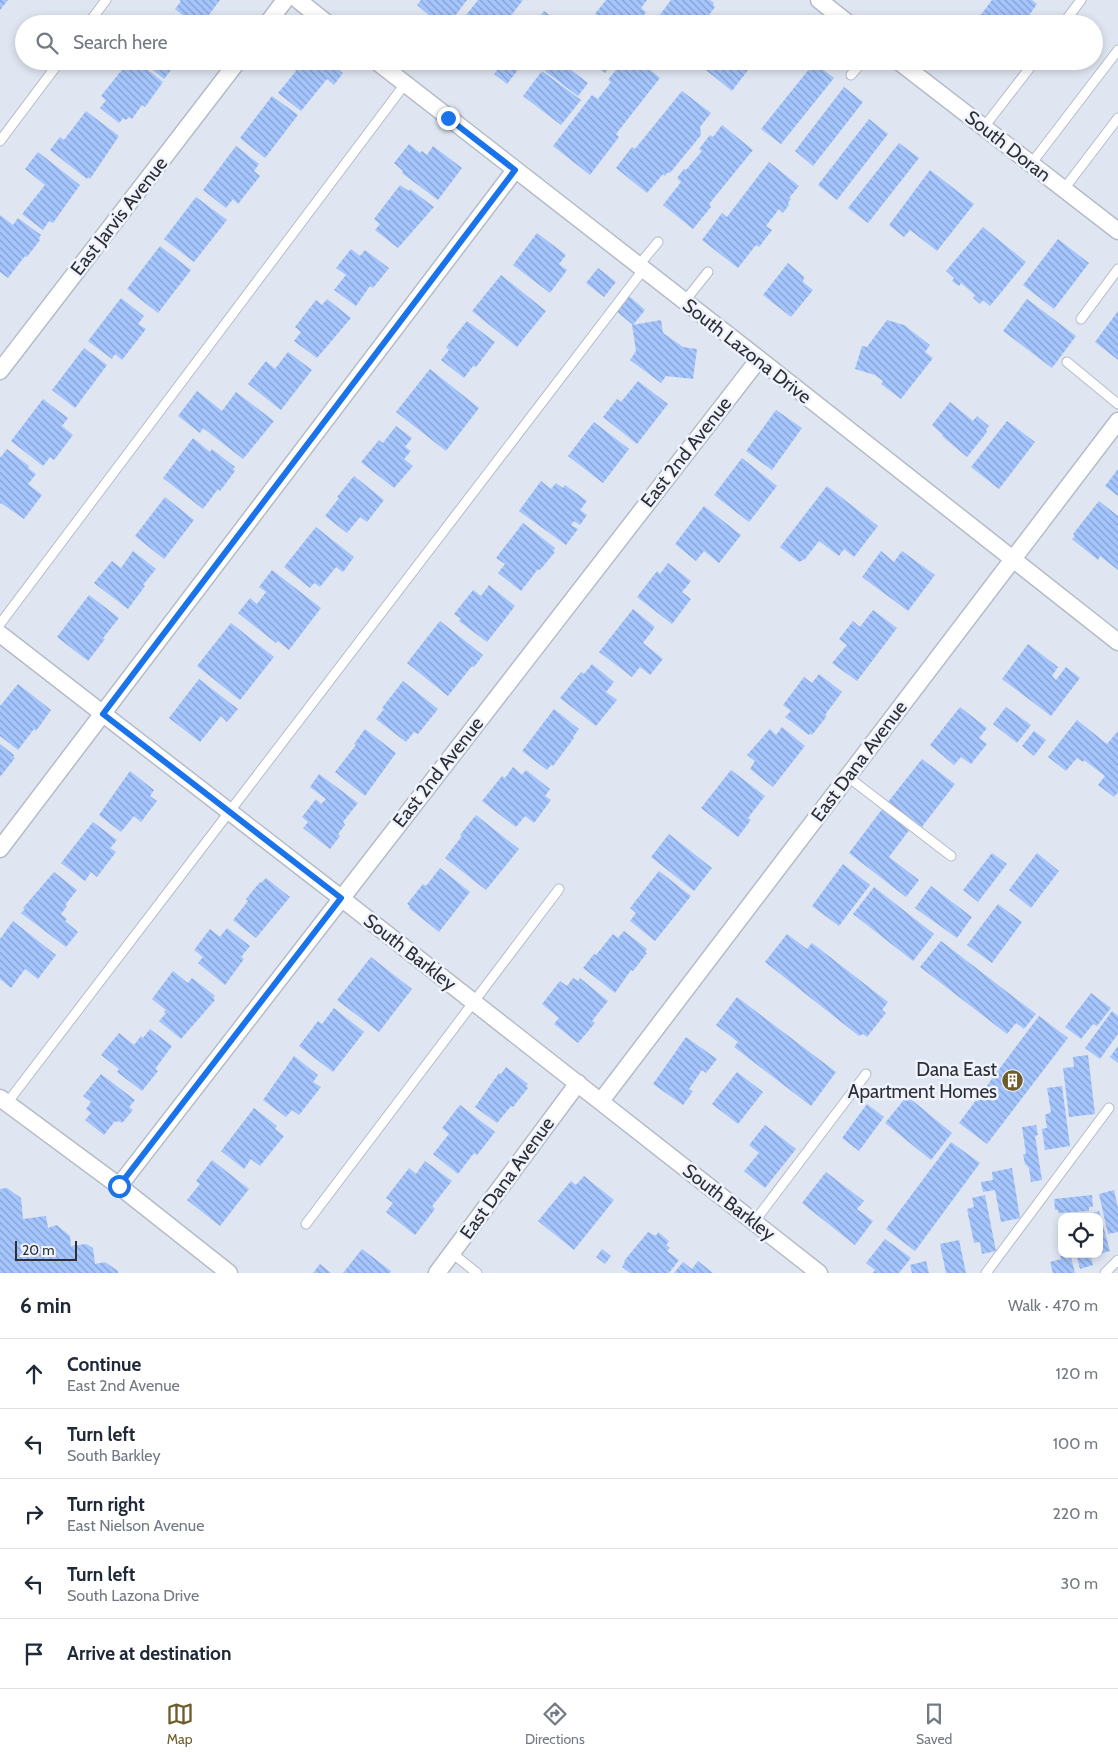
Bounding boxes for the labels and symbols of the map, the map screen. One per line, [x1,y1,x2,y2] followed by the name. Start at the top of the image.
[961,105,1055,187] street label: South Doran
[437,107,460,130] route end
[66,152,172,280] street label: East Jarvis Avenue
[678,294,816,409] street label: South Lazona Drive
[636,392,736,512] street label: East 2nd Avenue
[806,696,912,826] street label: East Dana Avenue
[388,712,488,832] street label: East 2nd Avenue
[359,909,461,996] street label: South Barkley
[848,1058,998,1103] place label: Dana East Apartment Homes
[1001,1068,1025,1092] building icon: Dana East Apartment Homes
[455,1112,559,1244] street label: East Dana Avenue
[678,1159,780,1246] street label: South Barkley
[108,1175,131,1198] route start
[15,1238,78,1261] scale bar

